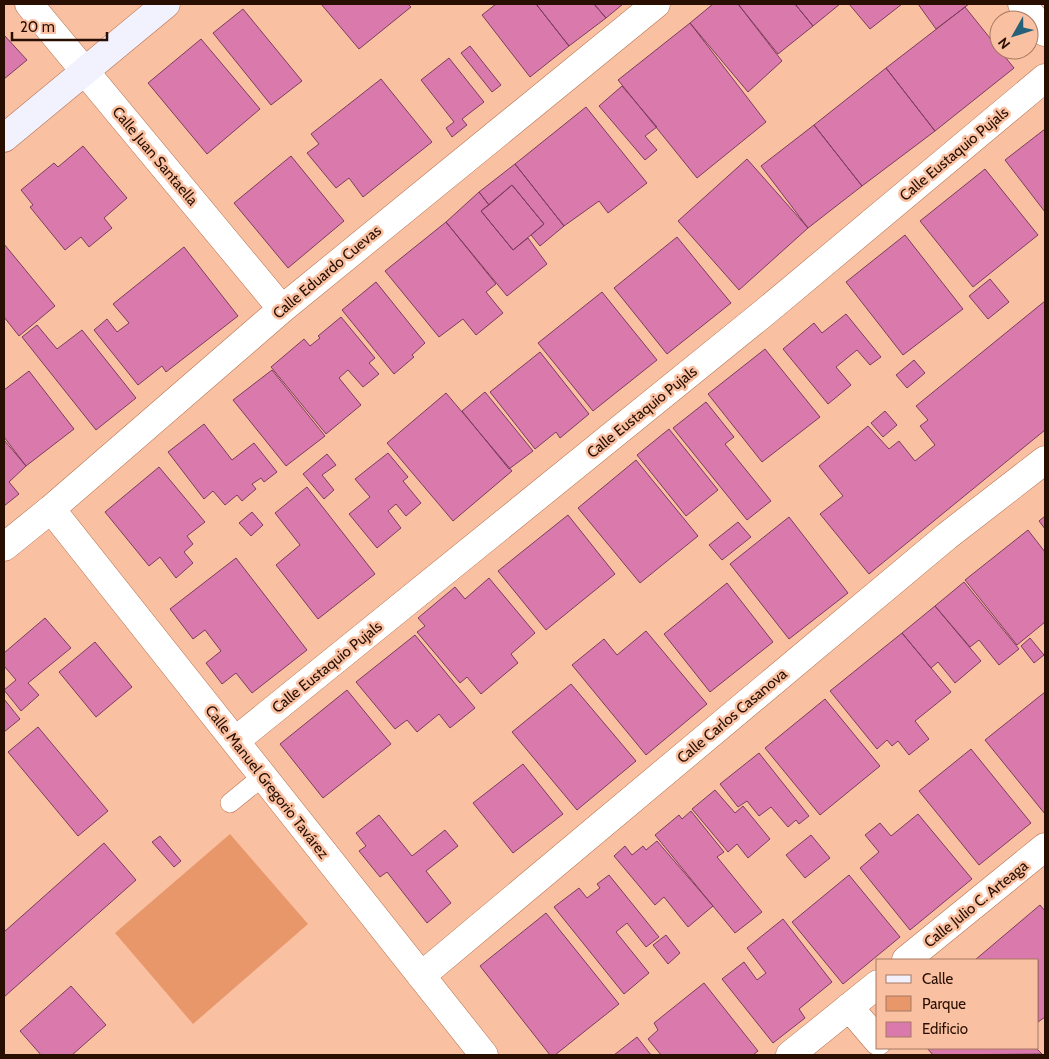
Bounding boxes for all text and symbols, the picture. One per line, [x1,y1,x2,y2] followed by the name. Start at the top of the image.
[12,10,108,42] scale bar
[989,10,1039,60] north arrow
[20,18,55,36] text: 20 m
[994,34,1014,53] text: N
[108,103,202,210] street label: Calle Juan Santaella
[896,103,1012,205] street label: Calle Eustaquio Pujals
[269,222,385,322] street label: Calle Eduardo Cuevas
[583,362,701,462] street label: Calle Eustaquio Pujals
[268,617,386,717] street label: Calle Eustaquio Pujals
[673,664,791,767] street label: Calle Carlos Casanova
[201,702,333,862] street label: Calle Manuel Gregorio Tavárez
[920,856,1032,951] street label: Calle Julio C. Arteaga
[876,959,1039,1049] legend
[922,970,953,988] text: Calle
[922,995,966,1013] text: Parque
[922,1020,968,1038] text: Edificio

